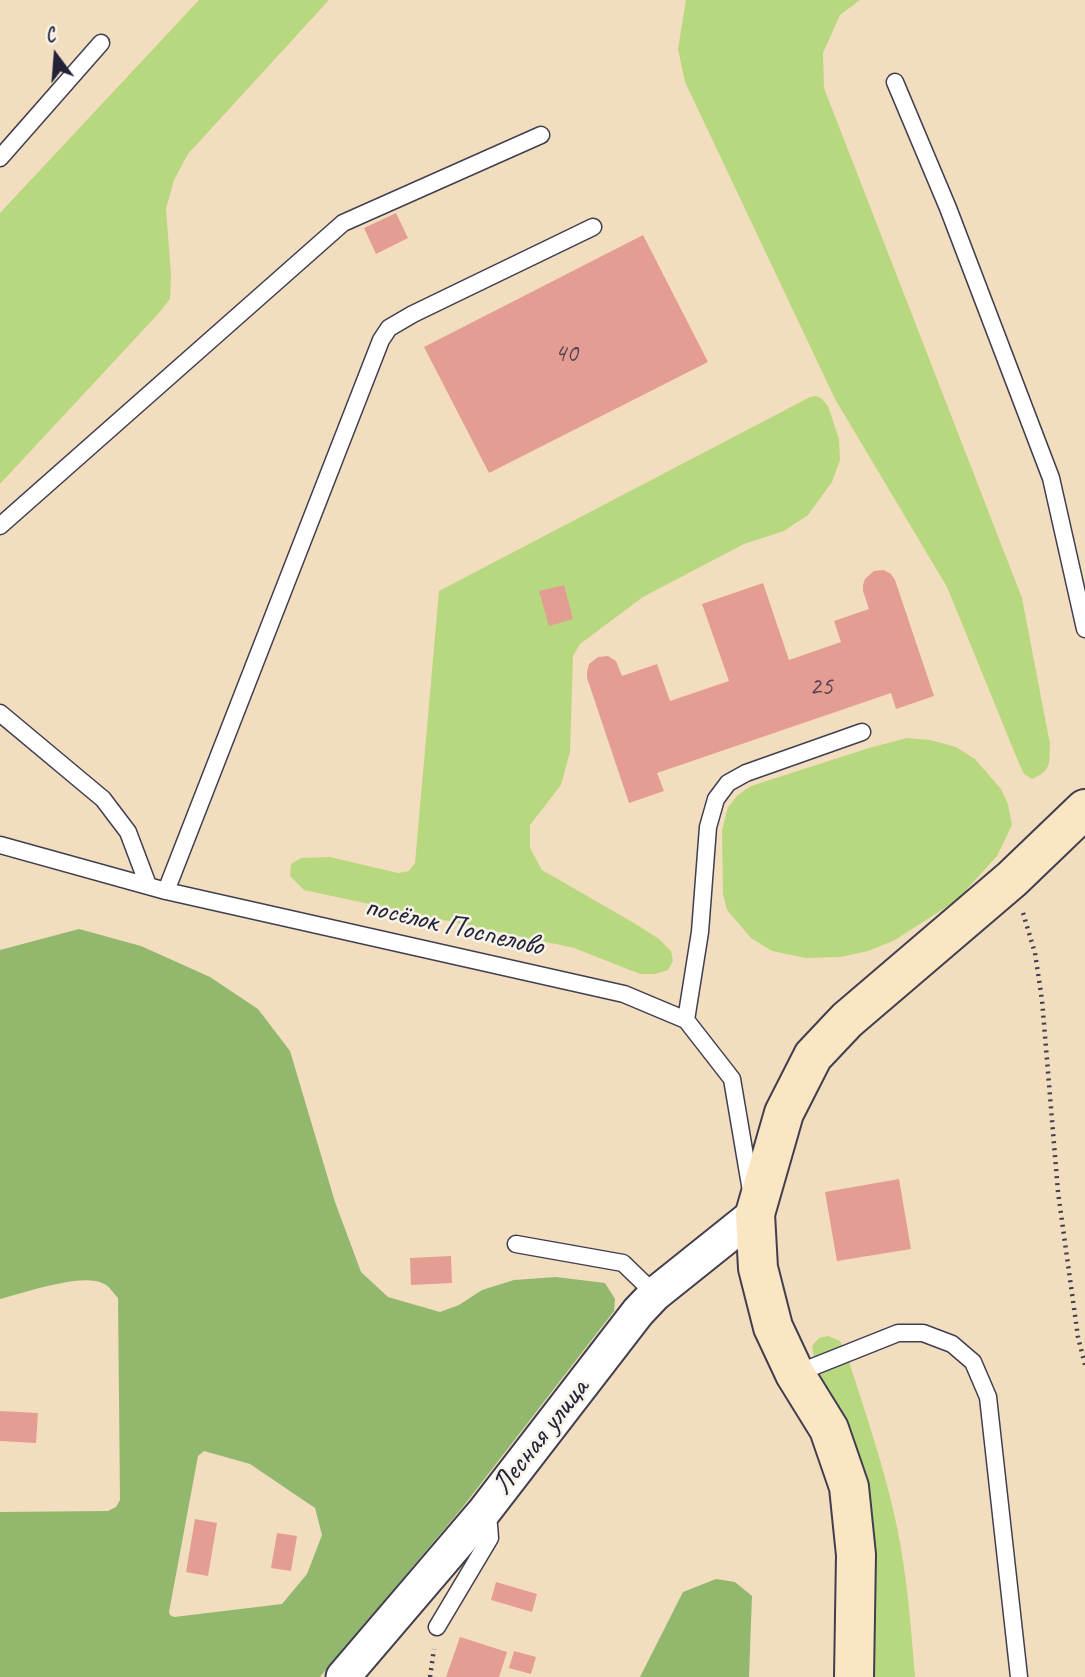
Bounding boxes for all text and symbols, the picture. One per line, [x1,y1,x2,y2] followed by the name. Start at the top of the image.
[21,21,91,91] north arrow
[42,23,58,49] text: С
[554,338,578,370] house number: 40
[809,671,833,703] house number: 25
[361,889,547,965] street label: посёлок Поспелово
[485,1372,597,1502] street label: Лесная улица

